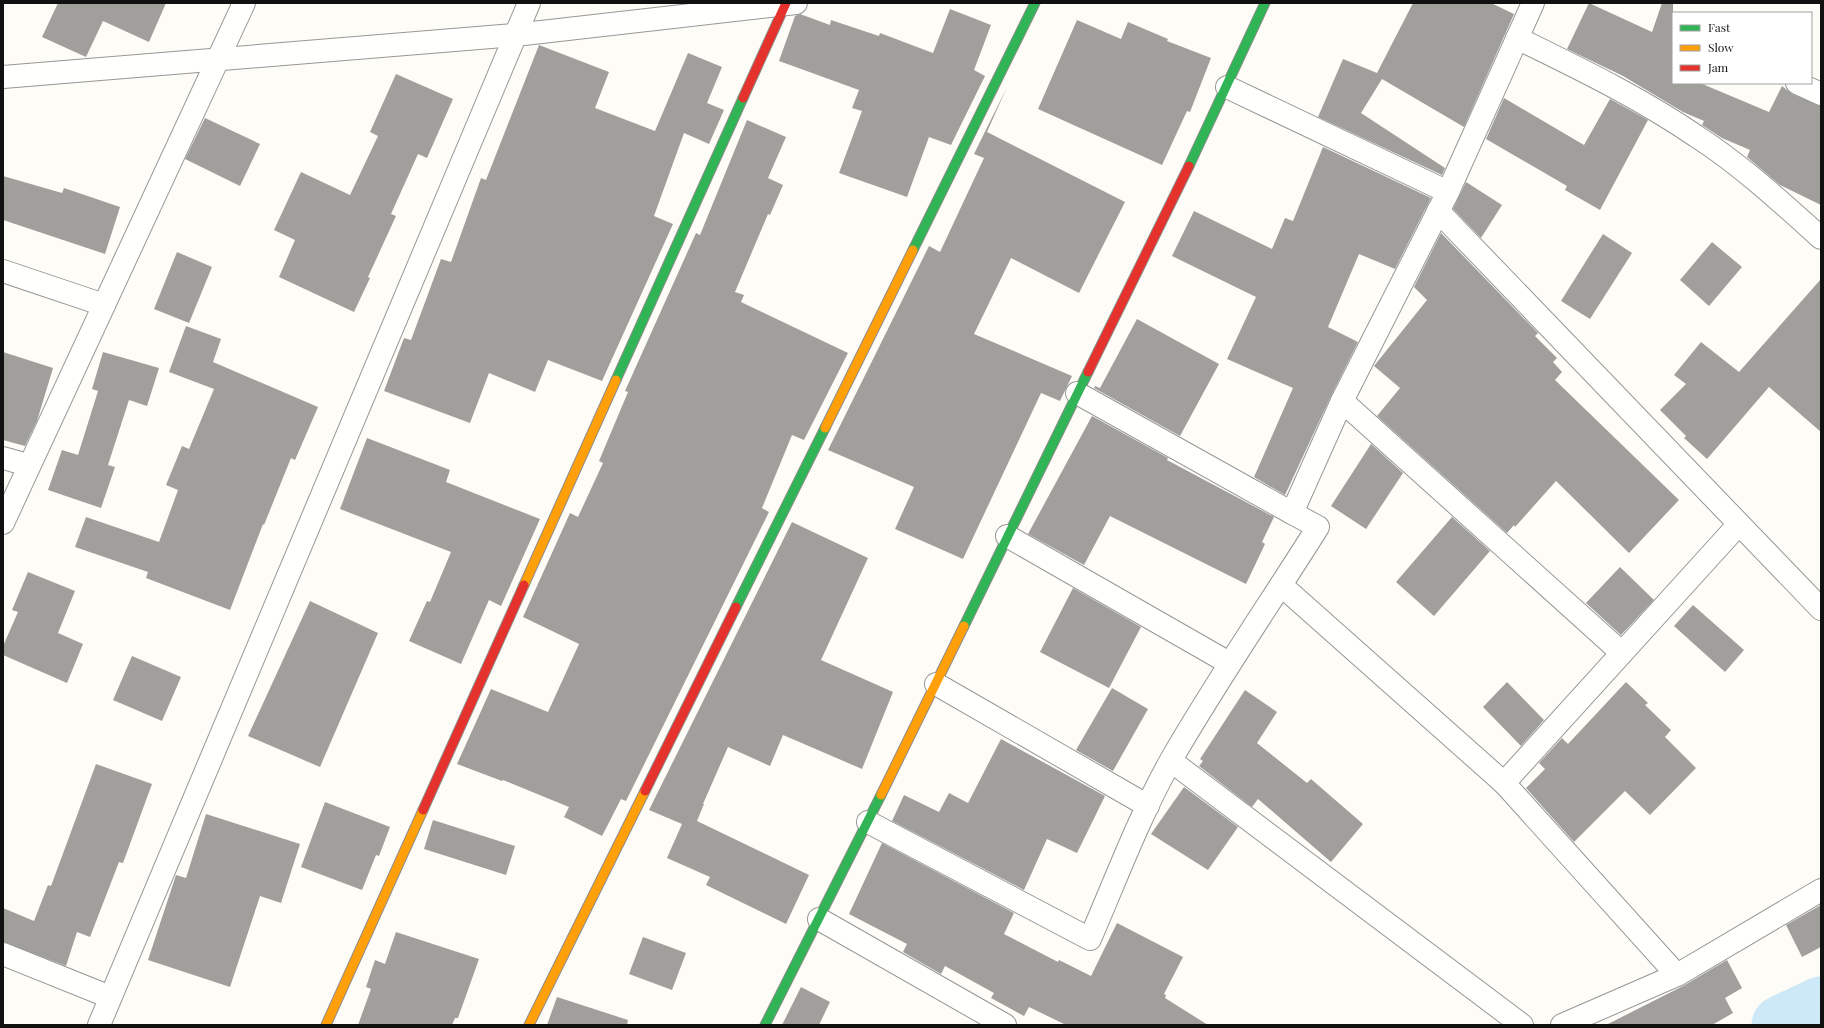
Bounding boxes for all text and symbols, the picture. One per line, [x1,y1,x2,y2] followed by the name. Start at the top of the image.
[1672,12,1812,84] legend
[1708,19,1731,35] text: Fast
[1708,39,1734,55] text: Slow
[1707,59,1729,75] text: Jam

